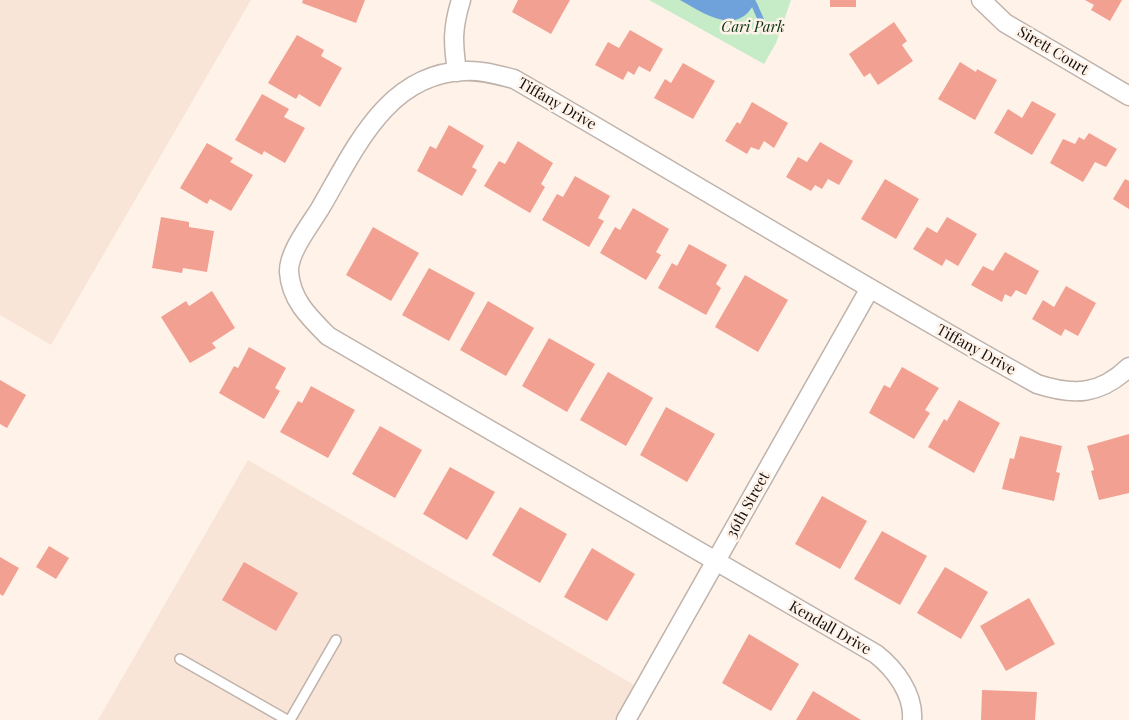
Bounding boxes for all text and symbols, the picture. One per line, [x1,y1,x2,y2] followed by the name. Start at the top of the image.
[721,18,785,36] park label: Cari Park
[1014,23,1092,79] street label: Sirett Court
[514,74,600,134] street label: Tiffany Drive
[933,321,1019,379] street label: Tiffany Drive
[723,469,773,541] street label: 36th Street
[786,597,874,659] street label: Kendall Drive

